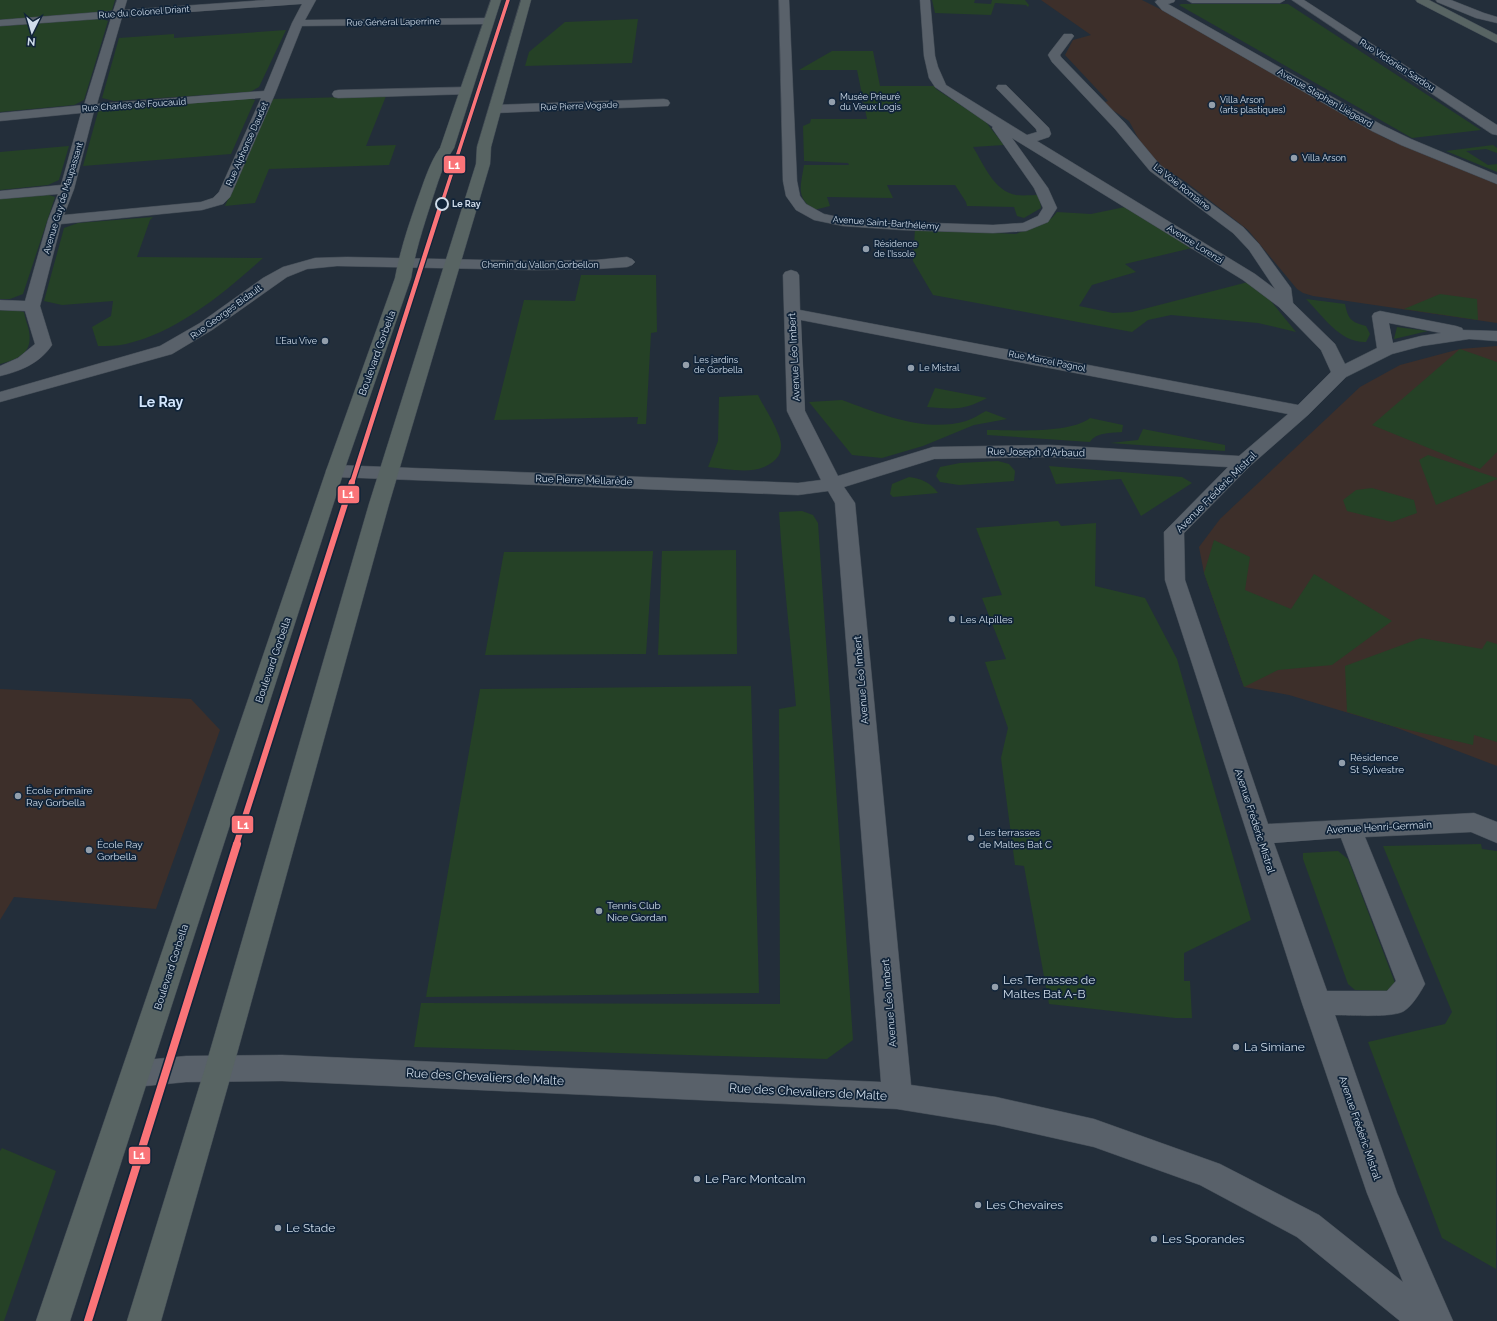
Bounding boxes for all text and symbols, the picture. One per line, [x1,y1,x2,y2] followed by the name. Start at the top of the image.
[98,4,190,20] street label: Rue du Colonel Driant
[12,12,52,52] north arrow
[346,16,440,28] street label: Rue Général Laperrine
[26,35,36,48] text: N
[1358,37,1436,93] street label: Rue Victorien Sardou
[1276,67,1375,130] street label: Avenue Stephen Liégeard
[840,92,901,112] place label: Musée Prieuré du Vieux Logis
[1220,95,1286,115] place label: Villa Arson (arts plastiques)
[81,96,187,114] street label: Rue Charles de Foucauld
[827,97,837,107] marker: Musée Prieuré du Vieux Logis
[224,100,270,188] street label: Rue Alphonse Daudet
[540,100,618,112] street label: Rue Pierre Vogade
[1207,100,1217,110] marker: Villa Arson (arts plastiques)
[41,141,85,255] street label: Avenue Guy de Maupassant
[1289,153,1299,163] marker: Villa Arson
[1302,153,1346,163] place label: Villa Arson
[443,155,466,174] line badge: L1
[448,159,460,172] text: L1
[1152,162,1213,213] street label: La Voie Romaine
[435,197,449,211] marker: Le Ray
[452,199,481,209] place label: Le Ray
[832,214,940,232] street label: Avenue Saint-Barthélémy
[1165,223,1225,265] street label: Avenue Lorenzi
[874,239,918,259] place label: Résidence de l’Issole
[861,244,871,254] marker: Résidence de l’Issole
[481,260,599,270] street label: Chemin du Vallon Gorbellon
[188,283,264,341] street label: Rue Georges Bidault
[357,309,397,397] street label: Boulevard Gorbella
[786,312,802,401] street label: Avenue Léo Imbert
[276,336,318,346] place label: L’Eau Vive
[320,336,330,346] marker: L’Eau Vive
[1008,349,1087,373] street label: Rue Marcel Pagnol
[694,355,743,375] place label: Les jardins de Gorbella
[681,360,691,370] marker: Les jardins de Gorbella
[906,363,916,373] marker: Le Mistral
[919,363,960,373] place label: Le Mistral
[139,394,184,410] district label: Le Ray
[987,446,1085,458] street label: Rue Joseph d'Arbaud
[1174,449,1259,534] street label: Avenue Frédéric Mistral
[535,473,633,487] street label: Rue Pierre Mellarède
[337,485,360,504] line badge: L1
[342,488,354,501] text: L1
[947,614,957,624] marker: Les Alpilles
[960,614,1013,625] place label: Les Alpilles
[253,616,293,704] street label: Boulevard Gorbella
[852,635,870,724] street label: Avenue Léo Imbert
[1350,752,1404,775] place label: Résidence St Sylvestre
[1337,758,1347,768] marker: Résidence St Sylvestre
[1233,767,1277,875] street label: Avenue Frédéric Mistral
[26,785,92,808] place label: École primaire Ray Gorbella
[13,791,23,801] marker: École primaire Ray Gorbella
[231,815,254,834] line badge: L1
[237,819,249,832] text: L1
[1326,819,1432,835] street label: Avenue Henri-Germain
[979,827,1052,850] place label: Les terrasses de Maltes Bat C
[966,833,976,843] marker: Les terrasses de Maltes Bat C
[97,839,143,862] place label: École Ray Gorbella
[84,845,94,855] marker: École Ray Gorbella
[607,900,667,923] place label: Tennis Club Nice Giordan
[594,906,604,916] marker: Tennis Club Nice Giordan
[152,923,190,1011] street label: Boulevard Gorbella
[880,958,898,1047] street label: Avenue Léo Imbert
[1003,973,1095,1001] place label: Les Terrasses de Maltes Bat A-B
[990,982,1000,992] marker: Les Terrasses de Maltes Bat A-B
[1244,1040,1305,1054] place label: La Simiane
[1231,1042,1241,1052] marker: La Simiane
[406,1066,564,1088] street label: Rue des Chevaliers de Malte
[1337,1075,1383,1182] street label: Avenue Frédéric Mistral
[729,1081,887,1103] street label: Rue des Chevaliers de Malte
[128,1146,151,1165] line badge: L1
[133,1149,145,1162] text: L1
[705,1172,805,1186] place label: Le Parc Montcalm
[692,1174,702,1184] marker: Le Parc Montcalm
[986,1198,1063,1212] place label: Les Chevaires
[973,1200,983,1210] marker: Les Chevaires
[286,1221,335,1235] place label: Le Stade
[273,1223,283,1233] marker: Le Stade
[1162,1232,1245,1246] place label: Les Sporandes
[1149,1234,1159,1244] marker: Les Sporandes

